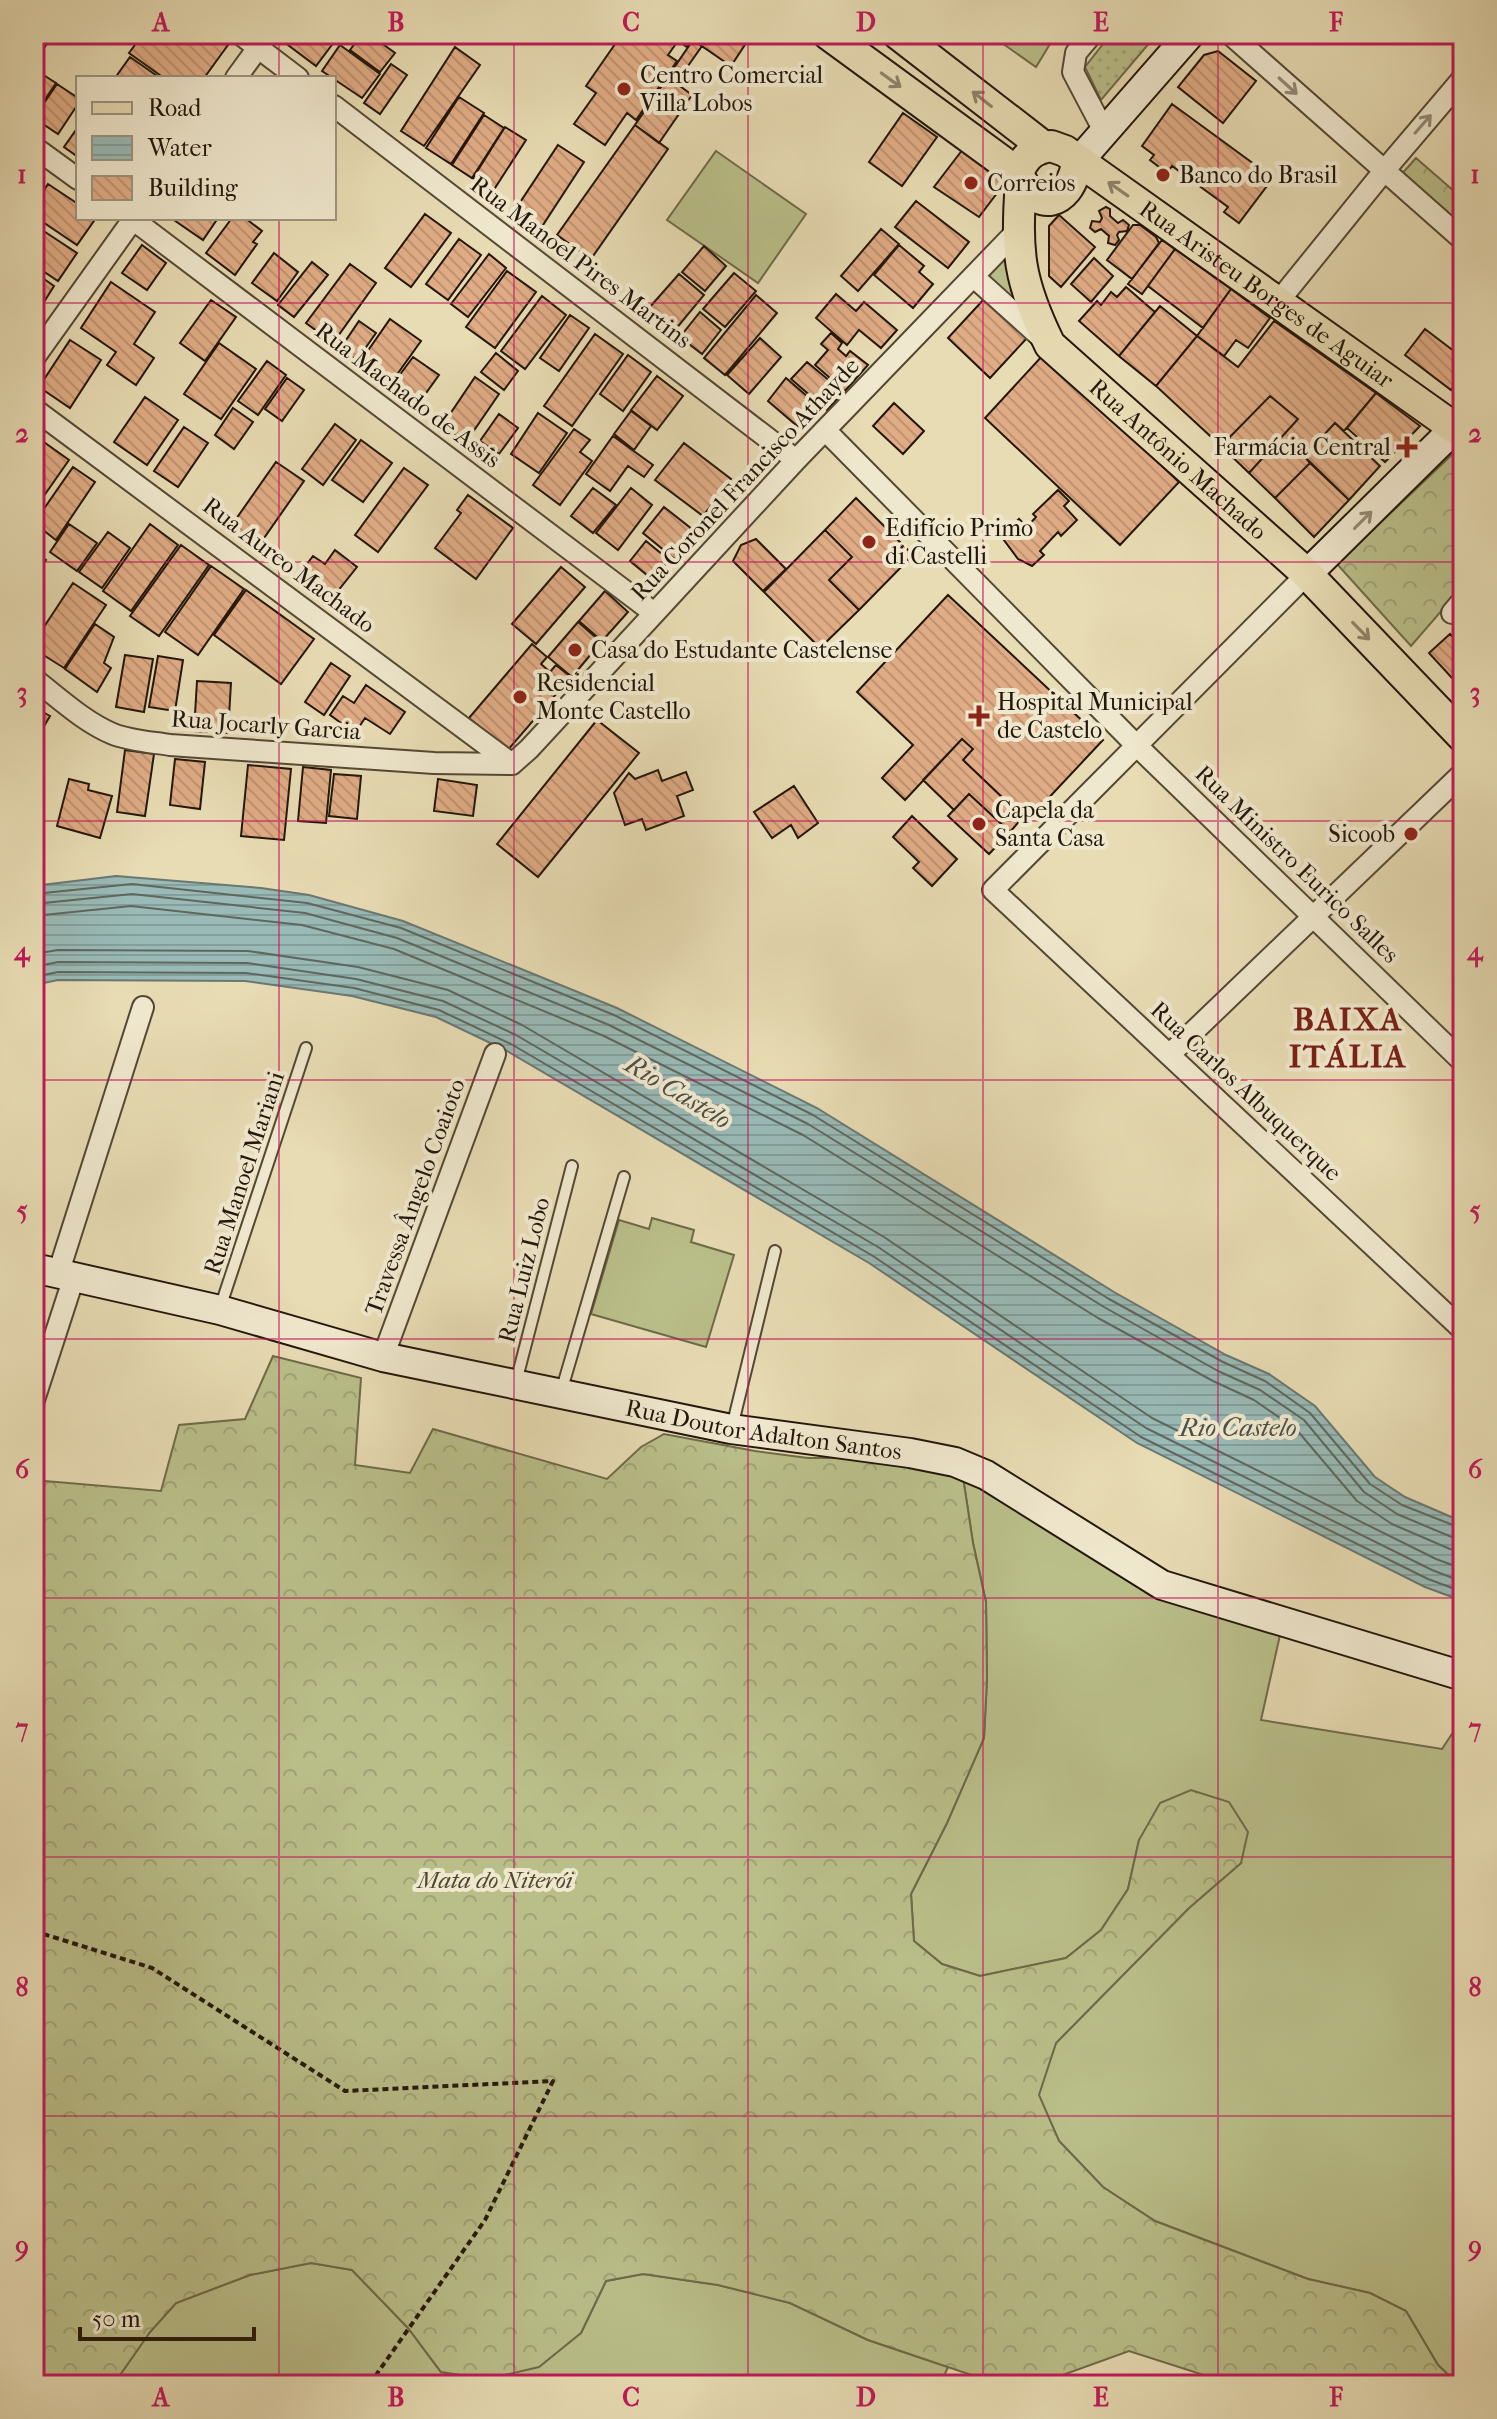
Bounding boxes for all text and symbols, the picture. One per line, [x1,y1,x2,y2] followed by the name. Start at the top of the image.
[151,7,171,38] text: A
[388,7,405,38] text: B
[622,7,640,38] text: C
[856,7,876,38] text: D
[1093,7,1109,38] text: E
[1328,7,1343,38] text: F
[639,61,824,117] place label: Centro Comercial Villa Lobos
[880,72,902,88] one-way arrow
[76,76,336,220] legend
[1278,77,1298,95] one-way arrow
[615,80,633,98] marker: Centro Comercial Villa Lobos
[972,91,993,108] one-way arrow
[148,94,202,122] text: Road
[1414,115,1432,135] one-way arrow
[147,134,212,162] text: Water
[17,159,27,190] text: 1
[1470,159,1480,190] text: 1
[1179,161,1338,189] place label: Banco do Brasil
[1154,166,1172,184] marker: Banco do Brasil
[987,169,1075,197] place label: Correios
[465,170,697,354] street label: Rua Manoel Pires Martins
[148,174,239,202] text: Building
[962,174,980,192] marker: Correios
[1108,181,1130,197] one-way arrow
[1134,194,1400,395] street label: Rua Aristeu Borges de Aguiar
[310,316,506,474] street label: Rua Machado de Assis
[625,352,865,606] street label: Rua Coronel Francisco Athayde
[1084,373,1273,546] street label: Rua Antônio Machado
[15,418,29,449] text: 2
[1468,418,1482,449] text: 2
[1214,433,1391,461] place label: Farmácia Central
[1398,438,1416,456] marker: Farmácia Central
[197,491,381,639] street label: Rua Aureo Machado
[1353,511,1372,530] one-way arrow
[885,514,1033,570] place label: Edifício Primo di Castelli
[860,533,878,551] marker: Edifício Primo di Castelli
[1352,621,1371,641] one-way arrow
[591,636,892,664] place label: Casa do Estudante Castelense
[566,641,584,659] marker: Casa do Estudante Castelense
[536,669,691,725] place label: Residencial Monte Castello
[17,677,27,708] text: 3
[1470,677,1480,708] text: 3
[511,688,529,706] marker: Residencial Monte Castello
[997,688,1193,744] place label: Hospital Municipal de Castelo
[170,704,363,746] street label: Rua Jocarly Garcia
[968,705,990,727] marker: Hospital Municipal de Castelo
[1189,759,1405,969] street label: Rua Ministro Eurico Salles
[995,796,1105,852] place label: Capela da Santa Casa
[970,815,988,833] marker: Capela da Santa Casa
[1328,820,1395,848] place label: Sicoob
[1402,825,1420,843] marker: Sicoob
[13,936,31,968] text: 4
[1466,936,1484,968] text: 4
[1145,995,1347,1187] street label: Rua Carlos Albuquerque
[1289,1001,1407,1075] district label: BAIXA ITÁLIA
[618,1047,736,1136] water label: Rio Castelo
[198,1068,290,1278] street label: Rua Manoel Mariani
[358,1075,471,1319] street label: Travessa Ângelo Coaioto
[492,1194,556,1346] street label: Rua Luiz Lobo
[16,1195,28,1226] text: 5
[1469,1195,1481,1226] text: 5
[623,1394,904,1466] street label: Rua Doutor Adalton Santos
[1177,1412,1297,1443] water label: Rio Castelo
[15,1454,30,1485] text: 6
[1468,1454,1483,1485] text: 6
[15,1713,29,1744] text: 7
[1468,1713,1482,1744] text: 7
[415,1866,575,1894] park label: Mata do Niterói
[15,1972,29,2003] text: 8
[1468,1972,1482,2003] text: 8
[14,2231,29,2262] text: 9
[1467,2231,1482,2262] text: 9
[80,2291,254,2341] scale bar
[92,2305,141,2333] text: 50 m
[151,2382,171,2413] text: A
[388,2382,405,2413] text: B
[622,2382,640,2413] text: C
[856,2382,876,2413] text: D
[1093,2382,1109,2413] text: E
[1328,2382,1343,2413] text: F

